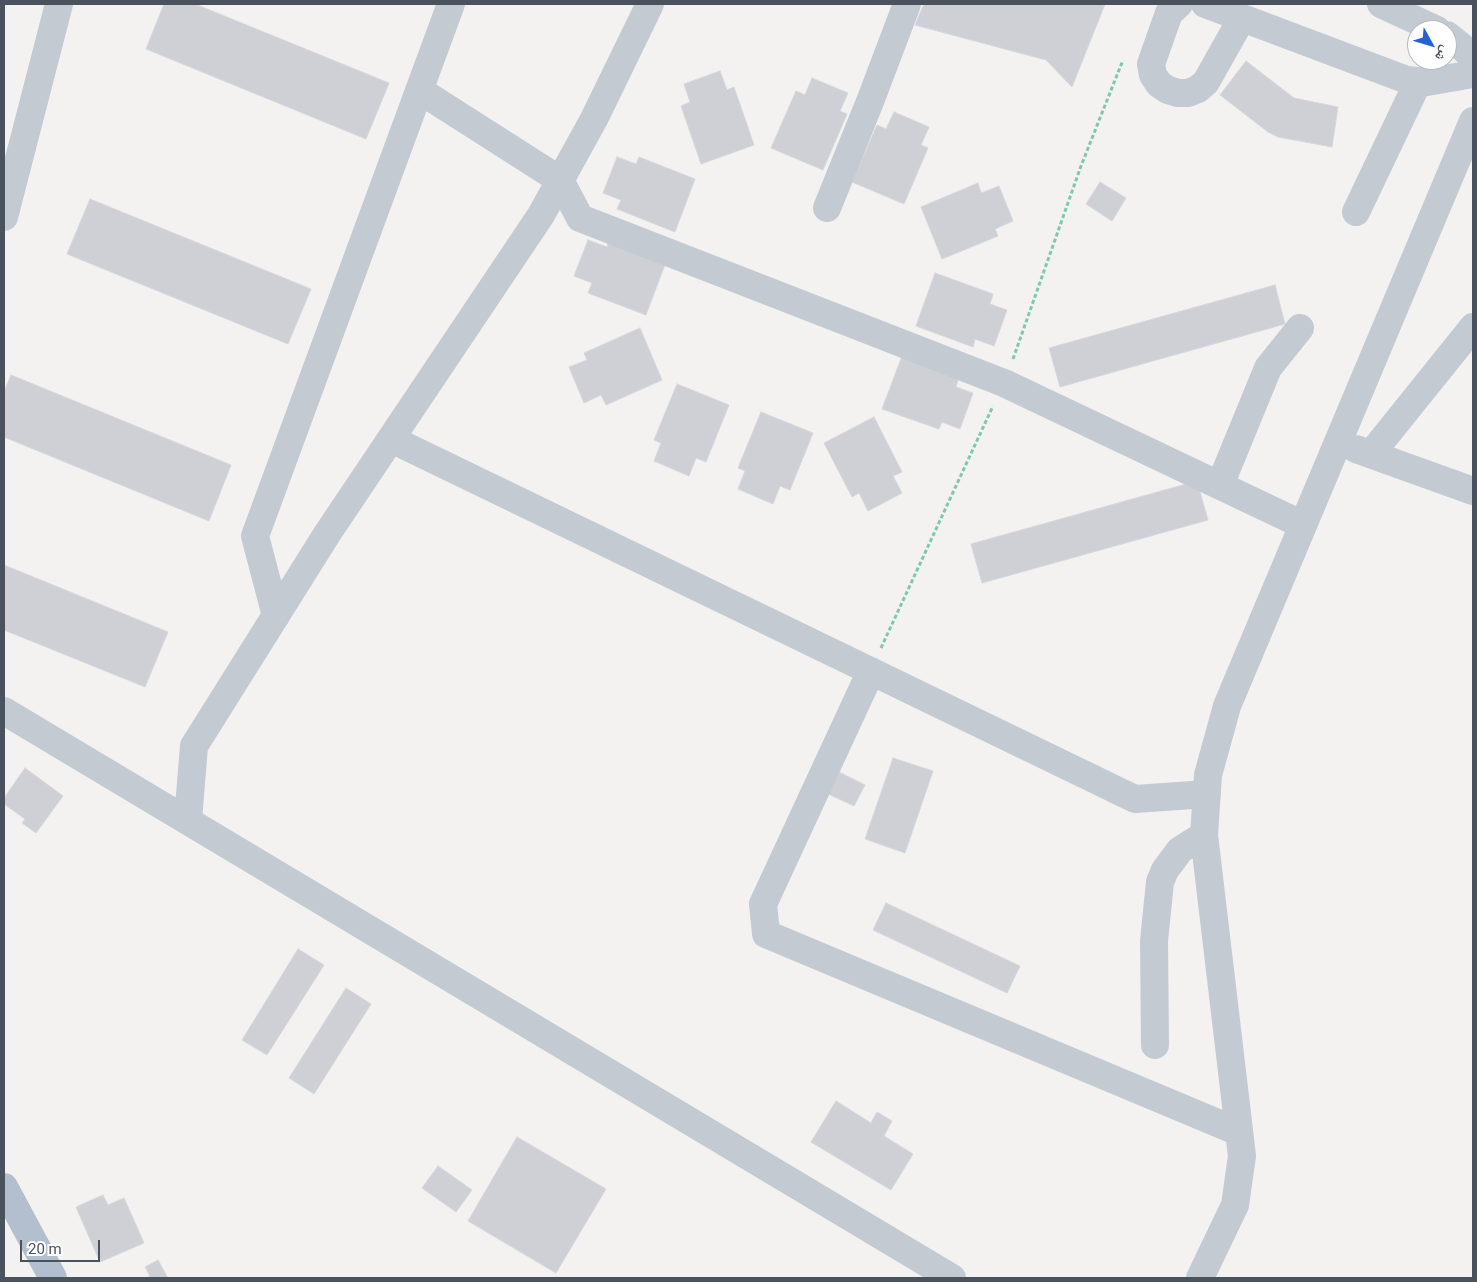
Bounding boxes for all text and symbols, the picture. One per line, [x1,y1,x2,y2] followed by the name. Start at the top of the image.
[1407,20,1457,70] north arrow
[1432,43,1454,65] text: ش
[22,1230,102,1262] scale bar
[28,1240,62,1258] text: 20 m

